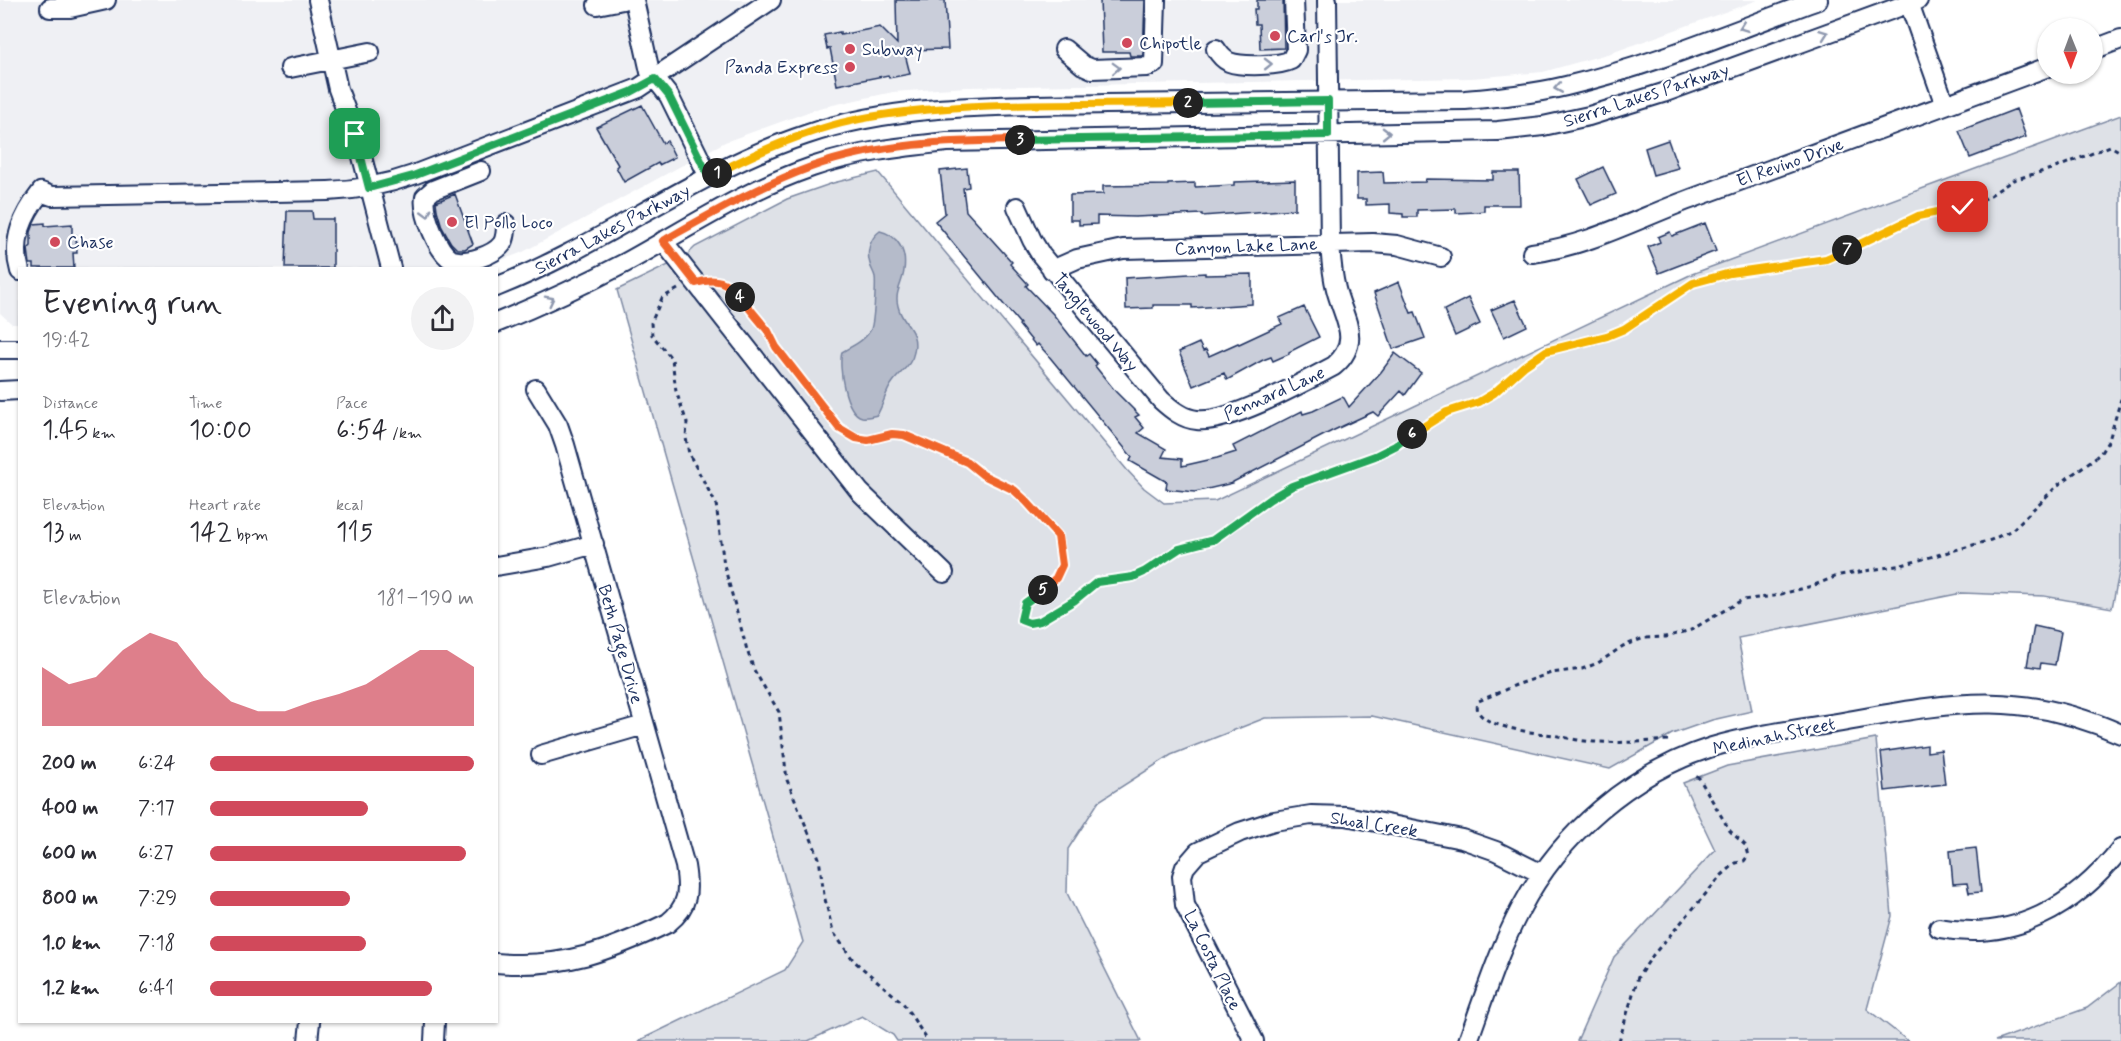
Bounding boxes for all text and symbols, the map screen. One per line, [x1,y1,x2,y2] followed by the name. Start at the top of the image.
[2037,18,2103,84] north arrow
[2037,18,2103,84] map controls
[1738,20,1749,33] one-way arrow
[1287,25,1358,49] place label: Carl's Jr.
[1268,29,1282,43] marker: Carl's Jr.
[1818,29,1829,42] one-way arrow
[1139,32,1202,56] place label: Chipotle
[1120,36,1134,50] marker: Chipotle
[862,38,923,62] place label: Subway
[843,42,857,56] marker: Subway
[725,56,838,80] place label: Panda Express
[1264,58,1273,70] one-way arrow
[1561,58,1732,134] street label: Sierra Lakes Parkway
[843,60,857,74] marker: Panda Express
[1112,62,1121,75] one-way arrow
[1553,81,1562,93] one-way arrow
[1173,88,1203,118] pin: 2
[1184,92,1192,113] text: 2
[329,108,380,159] pin
[338,117,371,150] icon: arrive
[1005,125,1035,155] pin: 3
[1381,127,1390,140] one-way arrow
[1016,129,1024,150] text: 3
[1734,132,1847,193] street label: El Revino Drive
[702,158,732,188] pin: 1
[713,162,721,183] text: 1
[531,179,694,281] street label: Sierra Lakes Parkway
[1937,181,1988,232] pin
[1946,190,1979,223] icon: check
[420,207,432,218] one-way arrow
[464,211,553,235] place label: El Pollo Loco
[445,215,459,229] marker: El Pollo Loco
[67,231,114,255] place label: Chase
[1174,233,1318,261] street label: Canyon Lake Lane
[48,235,62,249] marker: Chase
[1832,235,1862,265] pin: 7
[1842,239,1852,260] text: 7
[1046,268,1144,378] street label: Tanglewood Way
[42,282,222,326] text: Evening run
[725,282,755,312] pin: 4
[735,286,745,307] text: 4
[411,287,474,350] button: share
[544,296,555,307] one-way arrow
[42,327,90,354] text: 19:42
[1220,361,1329,427] street label: Pennard Lane
[42,393,98,414] text: Distance
[189,393,223,414] text: Time
[336,393,368,414] text: Pace
[42,414,88,448] text: 1.45
[189,414,252,448] text: 10:00
[336,414,388,448] text: 6:54
[1397,419,1427,449] pin: 6
[88,423,116,444] text: km
[388,423,422,444] text: /km
[1408,423,1416,444] text: 6
[42,495,105,516] text: Elevation
[189,495,261,516] text: Heart rate
[336,495,363,516] text: kcal
[42,516,65,550] text: 13
[189,516,232,550] text: 142
[336,516,373,550] text: 115
[65,525,82,546] text: m
[232,525,268,546] text: bpm
[1028,575,1058,605] pin: 5
[1038,579,1048,600] text: 5
[590,582,649,707] street label: Beth Page Drive
[42,585,121,612] text: Elevation
[377,585,474,612] text: 181–190 m
[1711,712,1838,762] street label: Medinah Street
[42,750,97,777] text: 200 m
[138,750,176,777] text: 6:24
[42,795,98,822] text: 400 m
[138,795,174,822] text: 7:17
[1328,806,1419,844] street label: Shoal Creek
[42,840,97,867] text: 600 m
[138,840,173,867] text: 6:27
[42,885,98,912] text: 800 m
[138,885,177,912] text: 7:29
[1177,906,1247,1015] street label: La Costa Place
[42,930,101,957] text: 1.0 km
[138,930,175,957] text: 7:18
[42,975,99,1002] text: 1.2 km
[138,975,174,1002] text: 6:41

